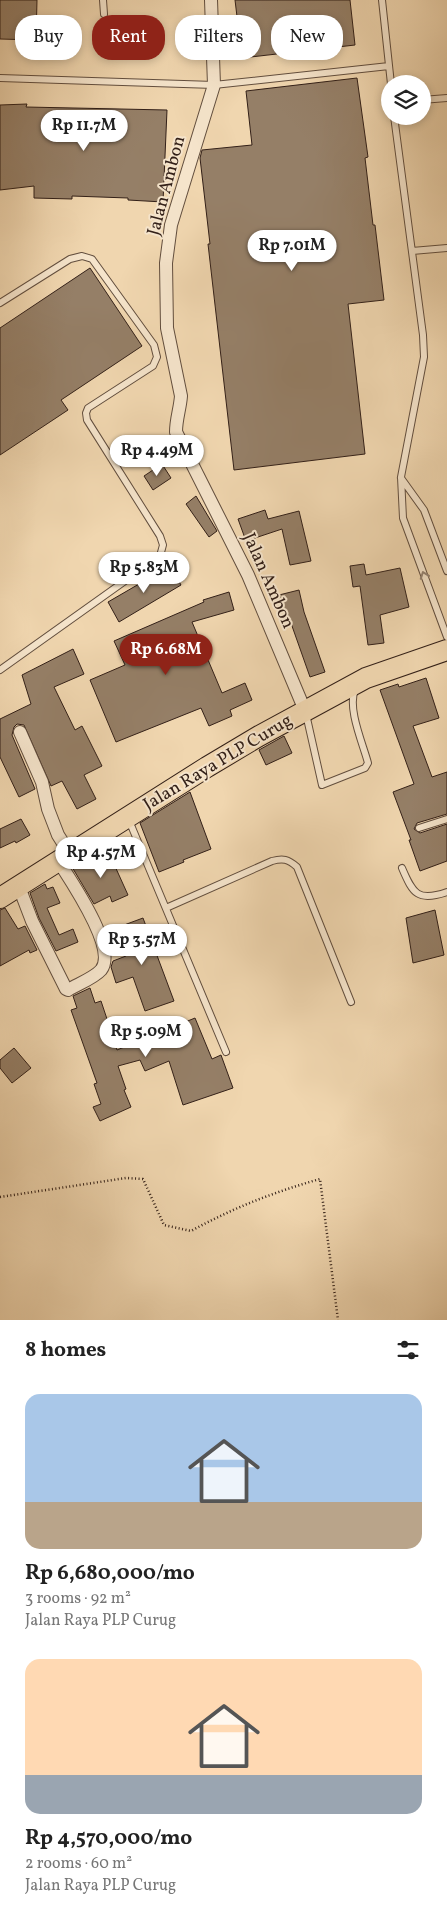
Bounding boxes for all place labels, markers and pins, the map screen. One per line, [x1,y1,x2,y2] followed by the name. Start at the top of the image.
[32,110,136,152] pin: Rp 11.7M
[240,230,344,272] pin: Rp 7.01M
[105,434,209,477] pin: Rp 4.49M
[92,552,196,594] pin: Rp 5.83M
[114,634,218,676] pin: Rp 6.68M
[49,836,153,879] pin: Rp 4.57M
[90,924,194,966] pin: Rp 3.57M
[94,1016,198,1058] pin: Rp 5.09M

